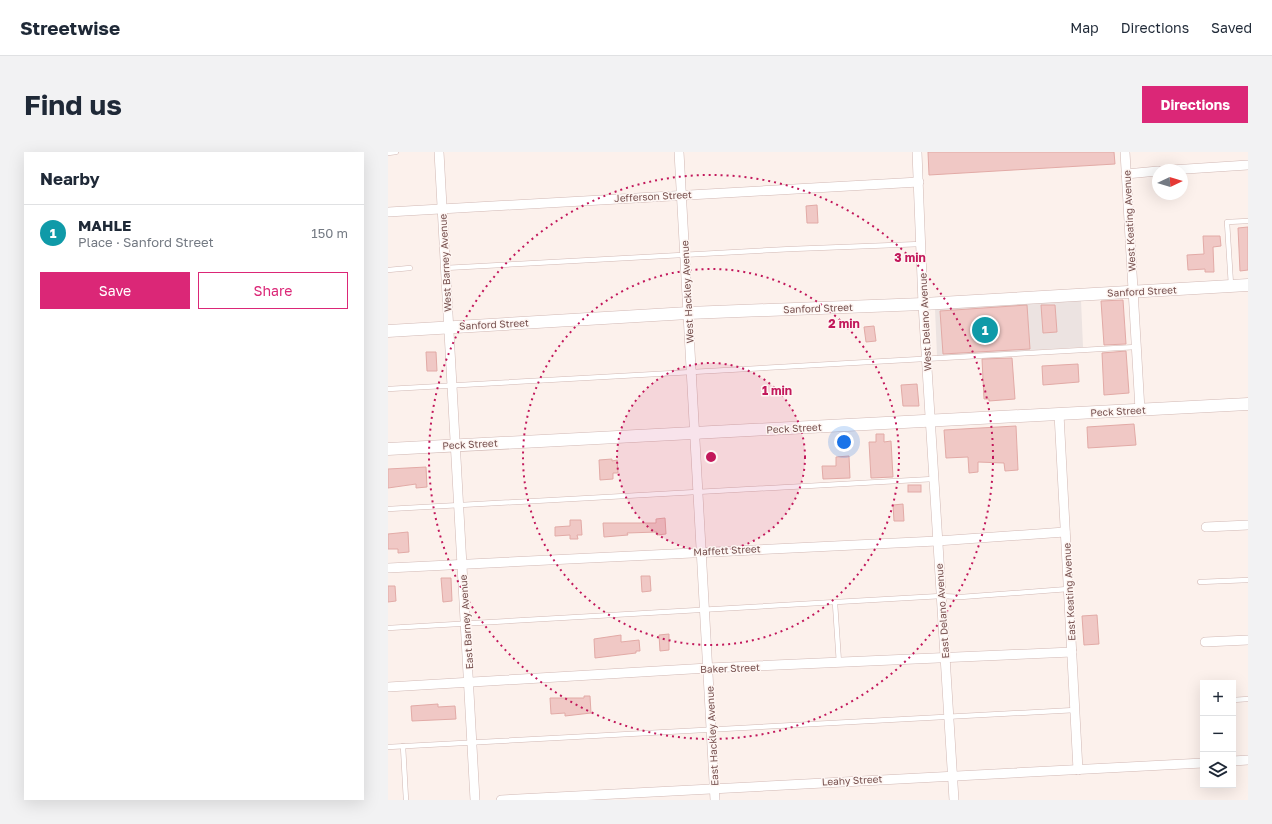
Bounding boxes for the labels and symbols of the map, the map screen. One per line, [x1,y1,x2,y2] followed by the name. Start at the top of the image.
[1152,164,1188,200] north arrow
[1120,170,1138,272] street label: West Keating Avenue
[614,188,692,204] street label: Jefferson Street
[436,213,454,312] street label: West Barney Avenue
[678,240,696,344] street label: West Hackley Avenue
[894,250,926,265] text: 3 min
[916,272,934,371] street label: West Delano Avenue
[1107,283,1177,299] street label: Sanford Street
[783,301,853,315] street label: Sanford Street
[972,315,998,345] pin: 1
[459,316,529,332] street label: Sanford Street
[828,316,860,331] text: 2 min
[762,383,792,398] text: 1 min
[1090,404,1146,418] street label: Peck Street
[766,421,822,435] street label: Peck Street
[834,432,854,452] your location
[442,437,498,451] street label: Peck Street
[704,450,718,464] centre of rings
[693,542,761,558] street label: Maffett Street
[1060,542,1078,641] street label: East Keating Avenue
[933,563,951,659] street label: East Delano Avenue
[457,574,475,670] street label: East Barney Avenue
[700,661,760,675] street label: Baker Street
[703,686,721,786] street label: East Hackley Avenue
[821,772,883,788] street label: Leahy Street

